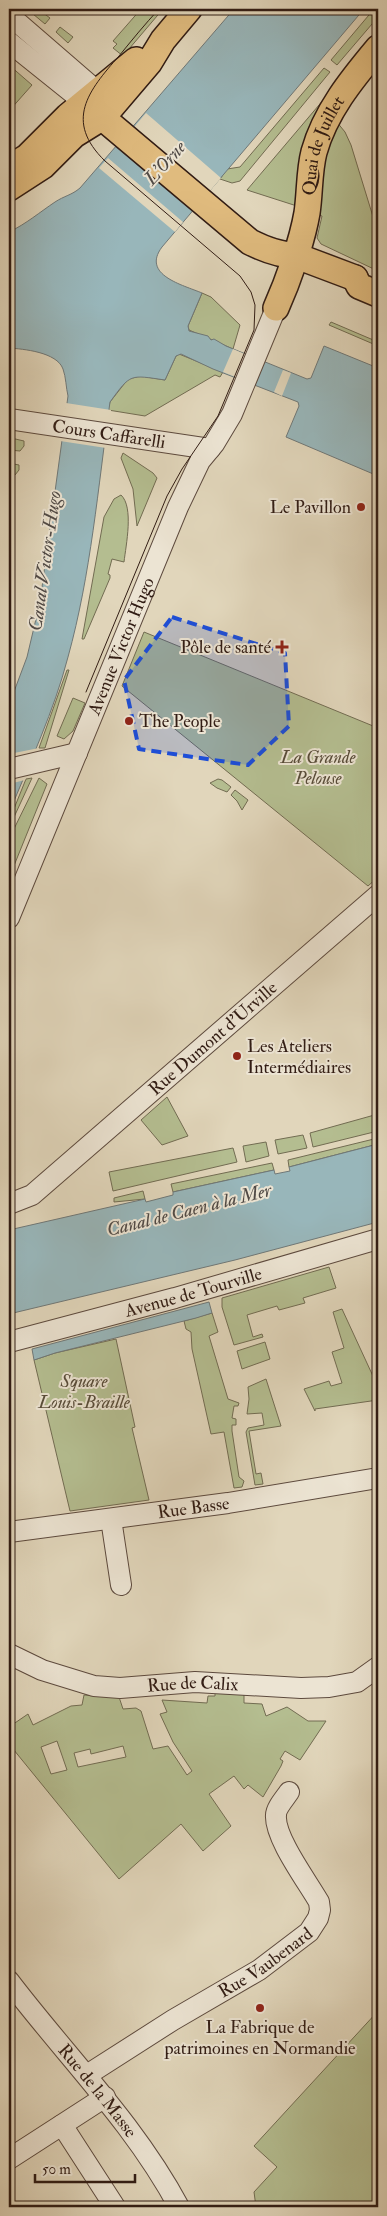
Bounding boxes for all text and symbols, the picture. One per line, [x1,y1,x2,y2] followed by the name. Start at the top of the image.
[297,91,350,196] street label: Quai de Juillet
[138,135,192,191] water label: L'Orne
[51,414,167,454] street label: Cours Caffarelli
[23,489,67,633] water label: Canal Victor-Hugo
[270,496,351,519] place label: Le Pavillon
[355,501,367,513] marker: Le Pavillon
[82,573,160,719] street label: Avenue Victor Hugo
[180,636,271,659] place label: Pôle de santé
[275,640,289,654] marker: Pôle de santé
[139,710,221,733] place label: The People
[123,715,135,727] marker: The People
[279,746,357,790] park label: La Grande Pelouse
[144,976,282,1100] street label: Rue Dumont d'Urville
[247,1035,351,1079] place label: Les Ateliers Intermédiaires
[231,1050,243,1062] marker: Les Ateliers Intermédiaires
[104,1178,275,1242] water label: Canal de Caen à la Mer
[121,1262,265,1323] street label: Avenue de Tourville
[37,1370,131,1414] park label: Square Louis-Braille
[156,1491,231,1524] street label: Rue Basse
[146,1670,239,1697] street label: Rue de Calix
[214,1922,317,2003] street label: Rue Vaubenard
[254,2002,266,2014] marker: La Fabrique de patrimoines en Normandie
[163,2016,356,2060] place label: La Fabrique de patrimoines en Normandie
[53,2039,143,2142] street label: Rue de la Masse
[35,2151,135,2183] scale bar
[42,2160,71,2179] text: 50 m

